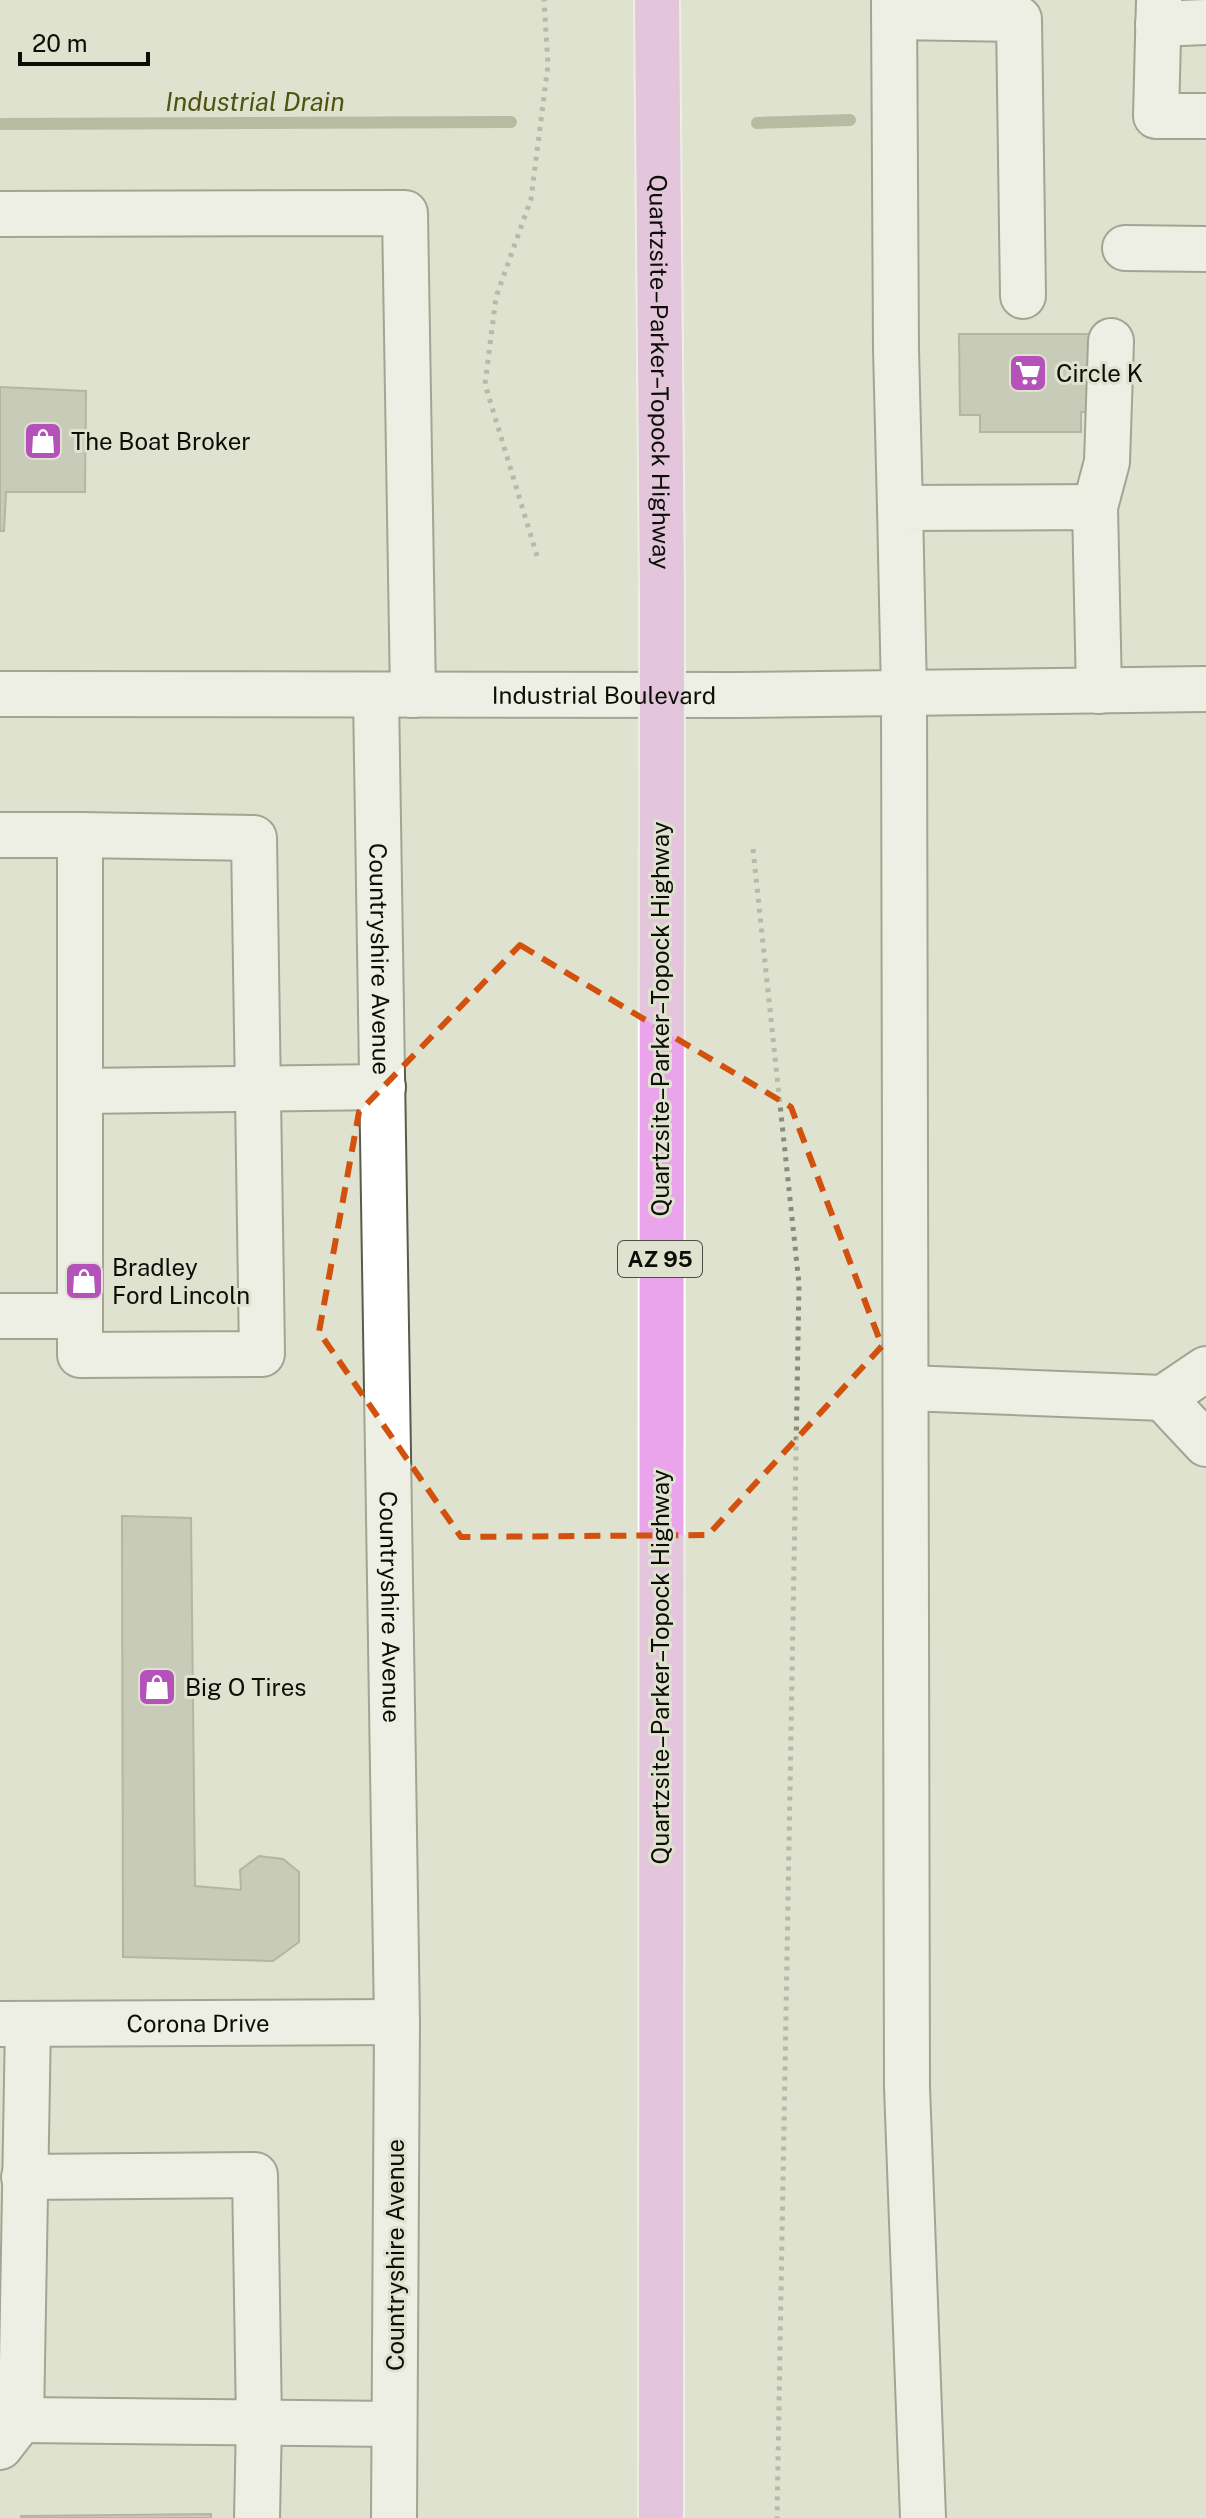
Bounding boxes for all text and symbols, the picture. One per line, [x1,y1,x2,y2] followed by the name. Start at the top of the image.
[20,16,148,66] scale bar
[32,29,88,57] text: 20 m
[165,86,345,117] water label: Industrial Drain
[644,174,676,570] street label: Quartzsite–Parker–Topock Highway
[1007,352,1049,394] supermarket icon: Circle K
[1056,359,1143,387] place label: Circle K
[22,420,64,462] shop icon: The Boat Broker
[71,427,251,455] place label: The Boat Broker
[492,681,716,709] street label: Industrial Boulevard
[646,821,674,1216] street label: Quartzsite–Parker–Topock Highway
[364,843,396,1075] street label: Countryshire Avenue
[618,1241,702,1277] road number: AZ 95
[112,1253,250,1309] place label: Bradley Ford Lincoln
[63,1260,105,1302] shop icon: Bradley Ford Lincoln
[646,1469,674,1864] street label: Quartzsite–Parker–Topock Highway
[375,1491,406,1723] street label: Countryshire Avenue
[136,1666,178,1708] shop icon: Big O Tires
[185,1673,306,1701] place label: Big O Tires
[126,2009,270,2037] street label: Corona Drive
[381,2139,409,2371] street label: Countryshire Avenue

